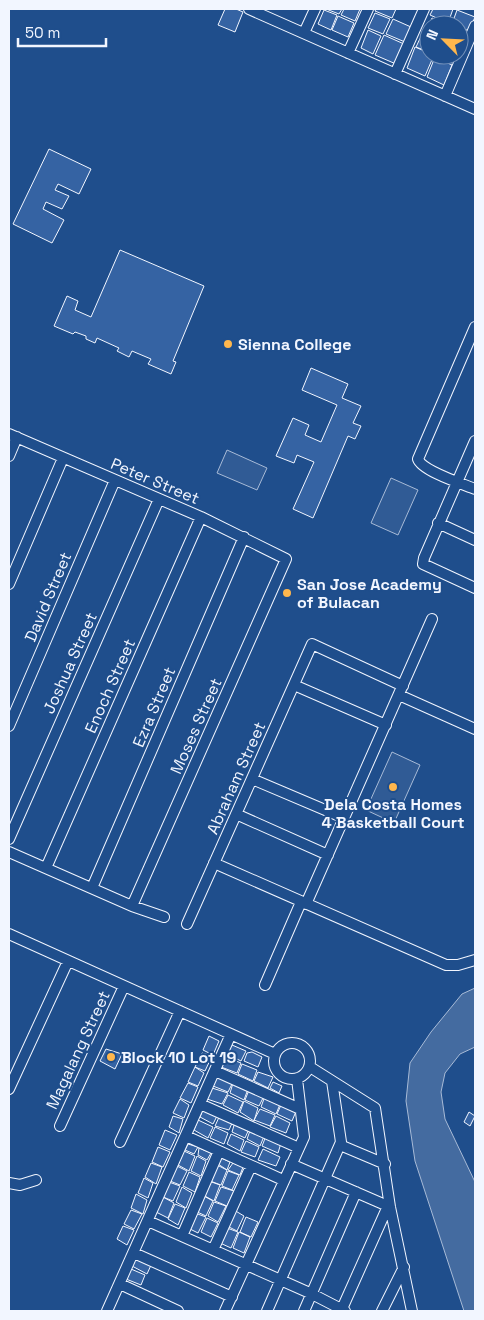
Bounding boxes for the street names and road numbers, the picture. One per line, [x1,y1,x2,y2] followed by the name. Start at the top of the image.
[108,453,202,509] street label: Peter Street
[20,549,76,645] street label: David Street
[38,609,102,717] street label: Joshua Street
[80,636,140,736] street label: Enoch Street
[128,664,180,750] street label: Ezra Street
[165,675,227,777] street label: Moses Street
[202,718,270,838] street label: Abraham Street
[41,987,115,1113] street label: Magalang Street

